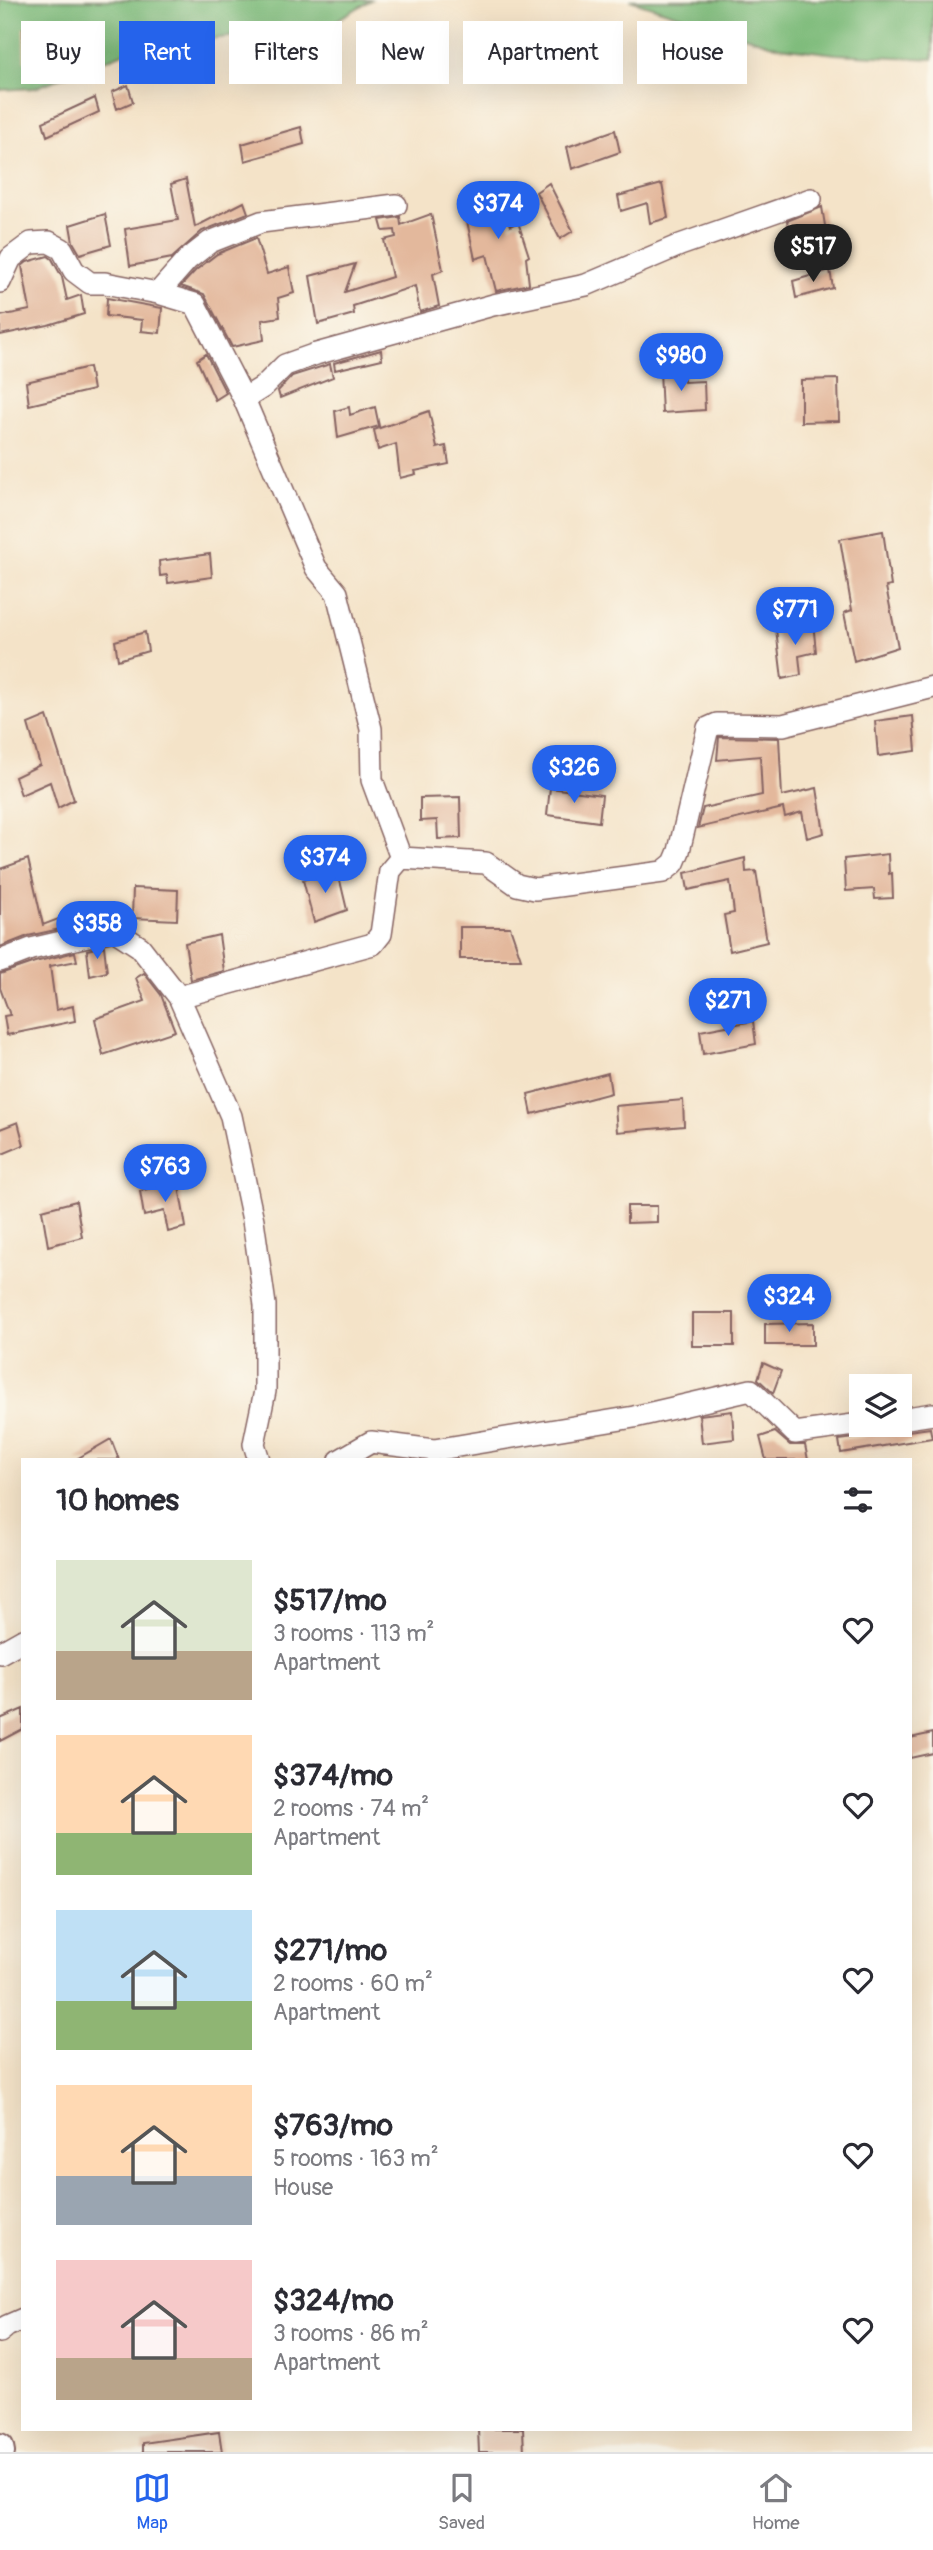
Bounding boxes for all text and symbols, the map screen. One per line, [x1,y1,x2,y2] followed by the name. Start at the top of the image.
[21,21,105,84] chip: Buy
[119,21,215,84] chip: Rent
[229,21,342,84] chip: Filters
[356,21,449,84] chip: New
[463,21,623,84] chip: Apartment
[637,21,747,84] chip: House
[457,182,539,241] pin: $374
[473,189,523,218] text: $374
[772,224,854,284] pin: $517
[790,232,836,261] text: $517
[640,334,722,393] pin: $980
[655,341,707,370] text: $980
[754,588,836,647] pin: $771
[772,595,818,624] text: $771
[533,746,615,805] pin: $326
[548,753,600,782] text: $326
[284,836,366,895] pin: $374
[300,843,350,872] text: $374
[56,902,138,961] pin: $358
[72,909,122,938] text: $358
[687,978,769,1038] pin: $271
[705,986,751,1015] text: $271
[124,1144,206,1204] pin: $763
[140,1152,190,1181] text: $763
[748,1274,830,1334] pin: $324
[763,1282,815,1311] text: $324
[849,1374,912,1437] map controls
[849,1374,912,1437] button: layers
[839,1481,877,1519] icon: filters
[56,1482,179,1519] text: 10 homes
[273,1582,387,1619] text: $517/mo
[112,1588,196,1672] icon: home
[839,1611,877,1649] icon: heart
[273,1619,434,1648] text: 3 rooms · 113 m²
[273,1648,380,1677] text: Apartment
[273,1757,393,1794] text: $374/mo
[112,1763,196,1847] icon: home
[839,1786,877,1824] icon: heart
[273,1794,429,1823] text: 2 rooms · 74 m²
[273,1823,380,1852] text: Apartment
[273,1932,387,1969] text: $271/mo
[112,1938,196,2022] icon: home
[839,1961,877,1999] icon: heart
[273,1969,433,1998] text: 2 rooms · 60 m²
[273,1998,380,2027] text: Apartment
[273,2107,393,2144] text: $763/mo
[112,2113,196,2197] icon: home
[839,2136,877,2174] icon: heart
[273,2144,439,2173] text: 5 rooms · 163 m²
[273,2173,333,2202] text: House
[273,2282,394,2319] text: $324/mo
[112,2288,196,2372] icon: home
[839,2311,877,2349] icon: heart
[273,2319,429,2348] text: 3 rooms · 86 m²
[273,2348,380,2377] text: Apartment
[133,2469,171,2535] tab: Map
[438,2469,485,2535] tab: Saved
[752,2469,800,2535] tab: Home

